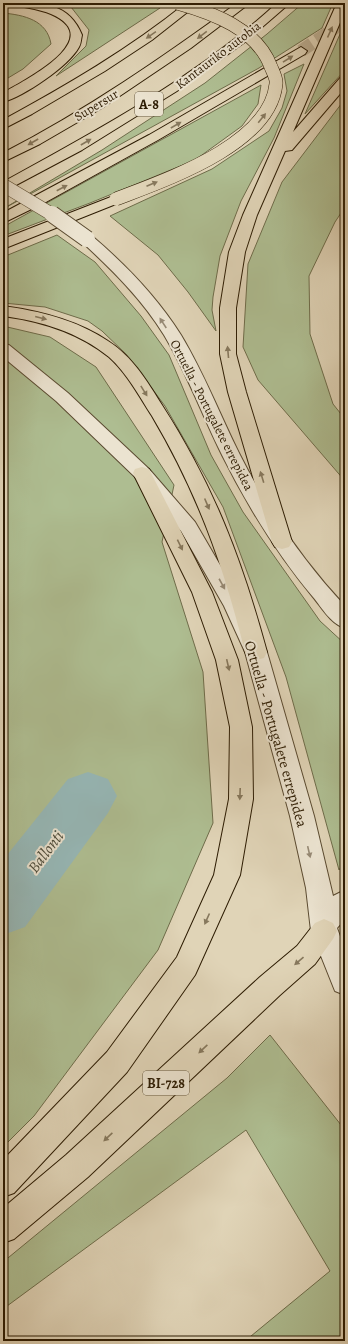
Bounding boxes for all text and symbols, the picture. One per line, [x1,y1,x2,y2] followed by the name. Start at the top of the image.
[172,17,264,93] street label: Kantauriko autobia
[327,27,333,38] one-way arrow
[196,30,207,39] one-way arrow
[145,31,156,40] one-way arrow
[283,55,293,63] one-way arrow
[71,85,121,125] street label: Supersur
[135,92,163,116] road number: A-8
[258,113,266,124] one-way arrow
[170,122,182,128] one-way arrow
[80,138,92,145] one-way arrow
[27,139,39,146] one-way arrow
[146,181,157,187] one-way arrow
[57,184,68,191] one-way arrow
[36,315,48,321] one-way arrow
[160,317,167,329] one-way arrow
[166,337,258,493] street label: Ortuella - Portugalete errepidea
[225,346,232,358] one-way arrow
[141,385,148,397] one-way arrow
[259,471,265,483] one-way arrow
[204,499,210,510] one-way arrow
[177,539,183,551] one-way arrow
[218,578,225,590] one-way arrow
[240,638,312,830] street label: Ortuella - Portugalete errepidea
[225,659,231,672] one-way arrow
[237,788,244,800] one-way arrow
[23,826,69,878] water label: Ballonti
[307,846,313,858] one-way arrow
[204,913,210,924] one-way arrow
[294,957,304,966] one-way arrow
[198,1044,208,1053] one-way arrow
[143,1071,189,1095] road number: BI-728
[103,1133,113,1142] one-way arrow

